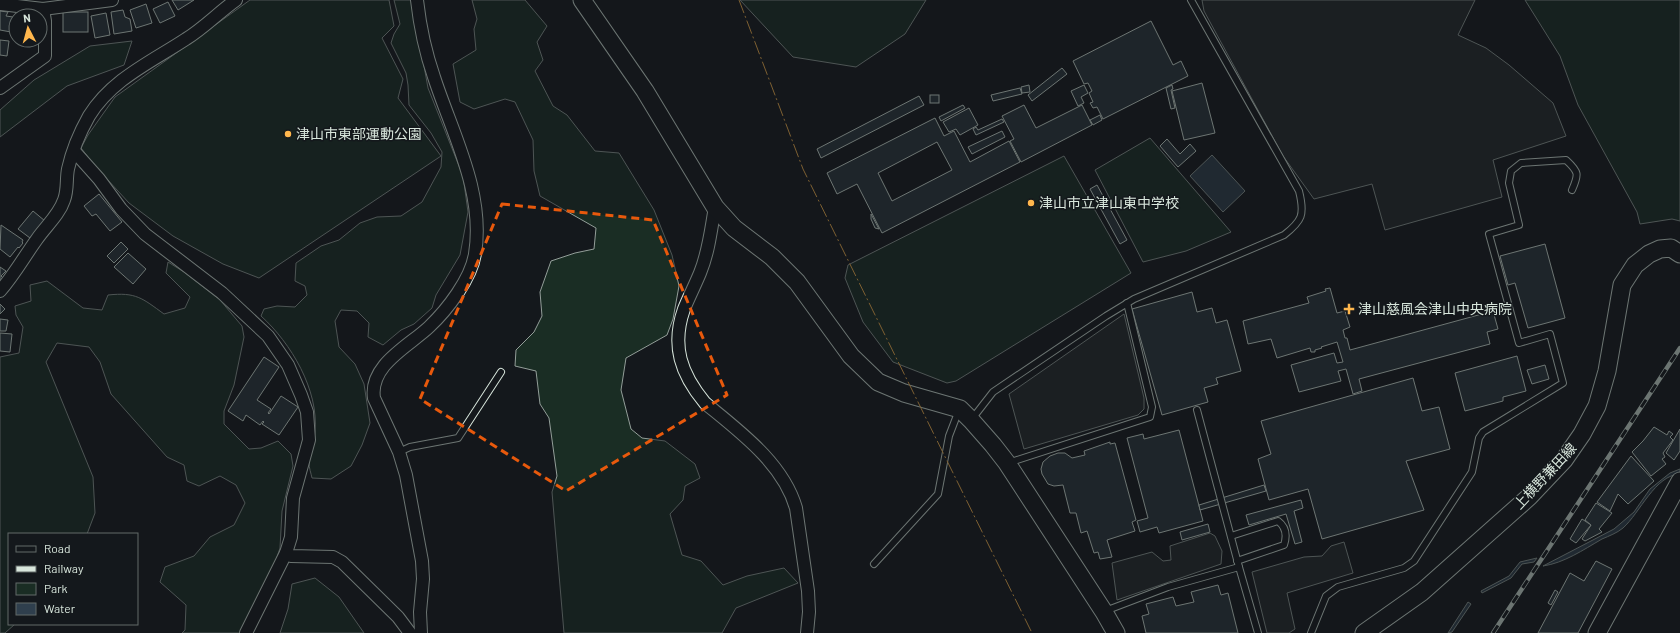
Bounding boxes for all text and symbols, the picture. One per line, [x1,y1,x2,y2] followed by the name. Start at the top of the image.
[8,8,48,48] north arrow
[23,11,31,24] text: N
[296,125,422,142] place label: 津山市東部運動公園
[283,129,293,139] marker: 津山市東部運動公園
[1039,194,1179,211] place label: 津山市立津山東中学校
[1026,198,1036,208] marker: 津山市立津山東中学校
[1358,300,1512,317] place label: 津山慈風会津山中央病院
[1343,303,1355,315] marker: 津山慈風会津山中央病院
[1510,439,1579,512] street label: 上横野兼田線
[8,533,138,625] legend
[44,541,71,555] text: Road
[44,561,84,575] text: Railway
[44,581,68,595] text: Park
[44,601,76,615] text: Water

